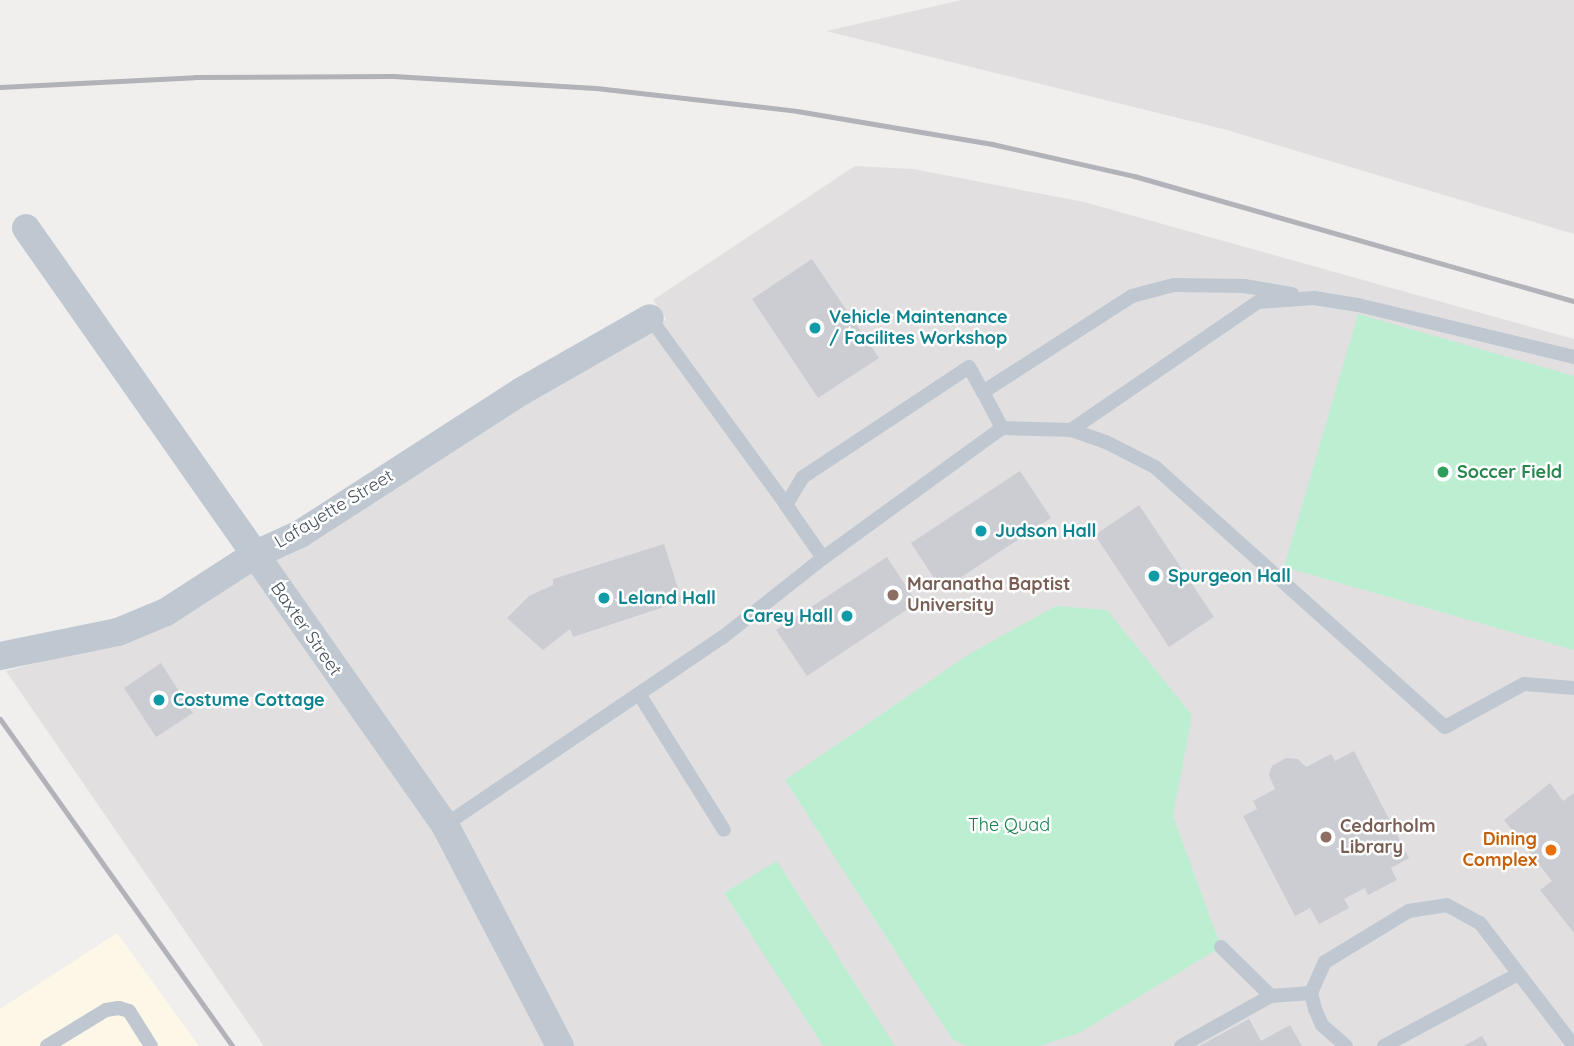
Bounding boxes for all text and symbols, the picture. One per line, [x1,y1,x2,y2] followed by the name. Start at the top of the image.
[829,307,1008,350] place label: Vehicle Maintenance / Facilites Workshop
[807,320,823,336] marker: Vehicle Maintenance / Facilites Workshop
[1457,461,1562,483] place label: Soccer Field
[1435,464,1451,480] marker: Soccer Field
[271,465,397,553] street label: Lafayette Street
[995,520,1096,542] place label: Judson Hall
[973,523,989,539] marker: Judson Hall
[1168,565,1291,587] place label: Spurgeon Hall
[1146,568,1162,584] marker: Spurgeon Hall
[907,574,1070,616] place label: Maranatha Baptist University
[266,578,346,680] street label: Baxter Street
[618,587,716,609] place label: Leland Hall
[885,587,901,603] marker: Maranatha Baptist University
[596,590,612,606] marker: Leland Hall
[743,605,833,627] place label: Carey Hall
[839,608,855,624] marker: Carey Hall
[173,689,325,711] place label: Costume Cottage
[151,692,167,708] marker: Costume Cottage
[968,814,1050,836] park label: The Quad
[1340,816,1436,858] place label: Cedarholm Library
[1318,829,1334,845] marker: Cedarholm Library
[1463,829,1537,872] place label: Dining Complex
[1543,842,1559,858] marker: Dining Complex

